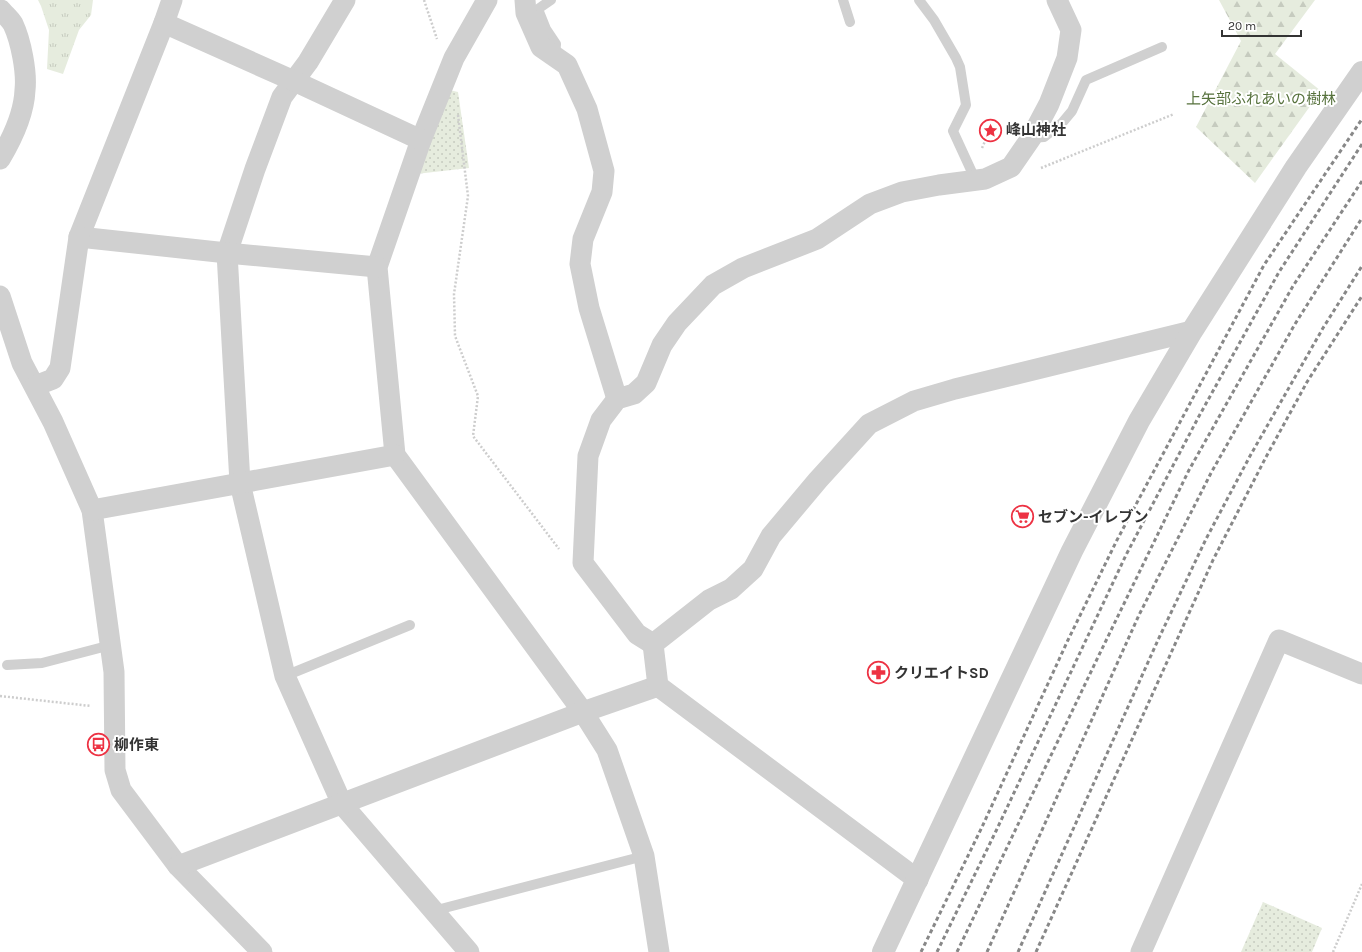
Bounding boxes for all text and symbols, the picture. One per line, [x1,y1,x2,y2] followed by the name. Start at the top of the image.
[1222,12,1301,38] scale bar
[1228,19,1256,33] text: 20 m
[1186,90,1336,108] park label: 上矢部ふれあいの樹林
[978,117,1004,143] place icon: 峰山神社
[1006,121,1066,139] place label: 峰山神社
[1010,504,1036,530] supermarket icon: セブン-イレブン
[1038,508,1149,526] place label: セブン-イレブン
[866,660,892,686] pharmacy icon: クリエイトSD
[894,664,989,682] place label: クリエイトSD
[86,732,112,758] bus stop icon: 柳作東
[114,736,159,754] place label: 柳作東

